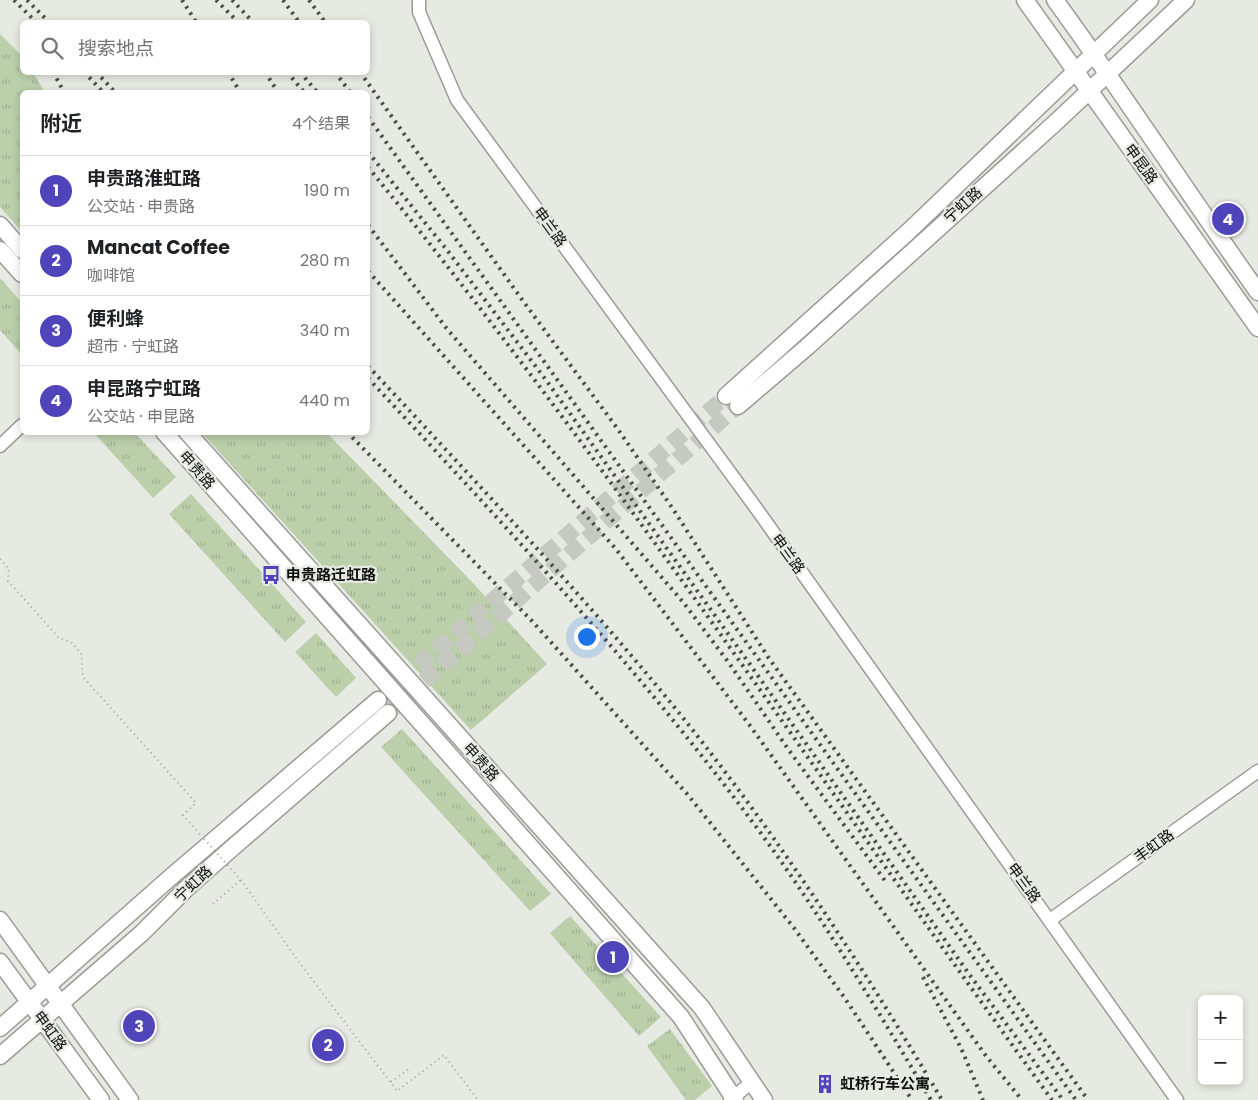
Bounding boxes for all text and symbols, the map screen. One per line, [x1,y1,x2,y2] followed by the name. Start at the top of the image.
[20,20,370,75] search box
[38,34,66,62] icon: search
[78,35,154,62] text: 搜索地点
[40,109,82,138] text: 附近
[292,112,350,135] text: 4个结果
[1120,139,1163,188] street label: 申昆路
[87,165,201,192] text: 申贵路淮虹路
[53,179,59,202] text: 1
[304,179,350,202] text: 190 m
[939,182,986,227] street label: 宁虹路
[87,195,195,218] text: 公交站 · 申贵路
[1212,200,1244,238] pin: 4
[529,202,572,251] street label: 申兰路
[87,234,230,261] text: Mancat Coffee
[51,249,61,272] text: 2
[300,249,350,272] text: 280 m
[87,264,135,287] text: 咖啡馆
[87,305,144,332] text: 便利蜂
[51,319,61,342] text: 3
[300,319,350,342] text: 340 m
[87,335,179,358] text: 超市 · 宁虹路
[87,375,201,402] text: 申昆路宁虹路
[51,389,61,412] text: 4
[299,389,350,412] text: 440 m
[87,405,195,428] text: 公交站 · 申昆路
[175,446,220,493] street label: 申贵路
[767,529,810,578] street label: 申兰路
[260,564,282,586] bus stop icon: 申贵路迁虹路
[286,564,376,585] place label: 申贵路迁虹路
[574,624,600,650] your location
[459,738,504,785] street label: 申贵路
[1129,824,1178,867] street label: 丰虹路
[1003,858,1046,907] street label: 申兰路
[169,861,216,907] street label: 宁虹路
[597,938,629,976] pin: 1
[1198,995,1243,1085] map controls
[1198,995,1243,1040] button: +
[29,1006,72,1055] street label: 申虹路
[123,1007,155,1045] pin: 3
[312,1026,344,1064] pin: 2
[1198,1040,1243,1085] button: −
[814,1073,836,1095] building icon: 虹桥行车公寓
[840,1073,930,1094] place label: 虹桥行车公寓

